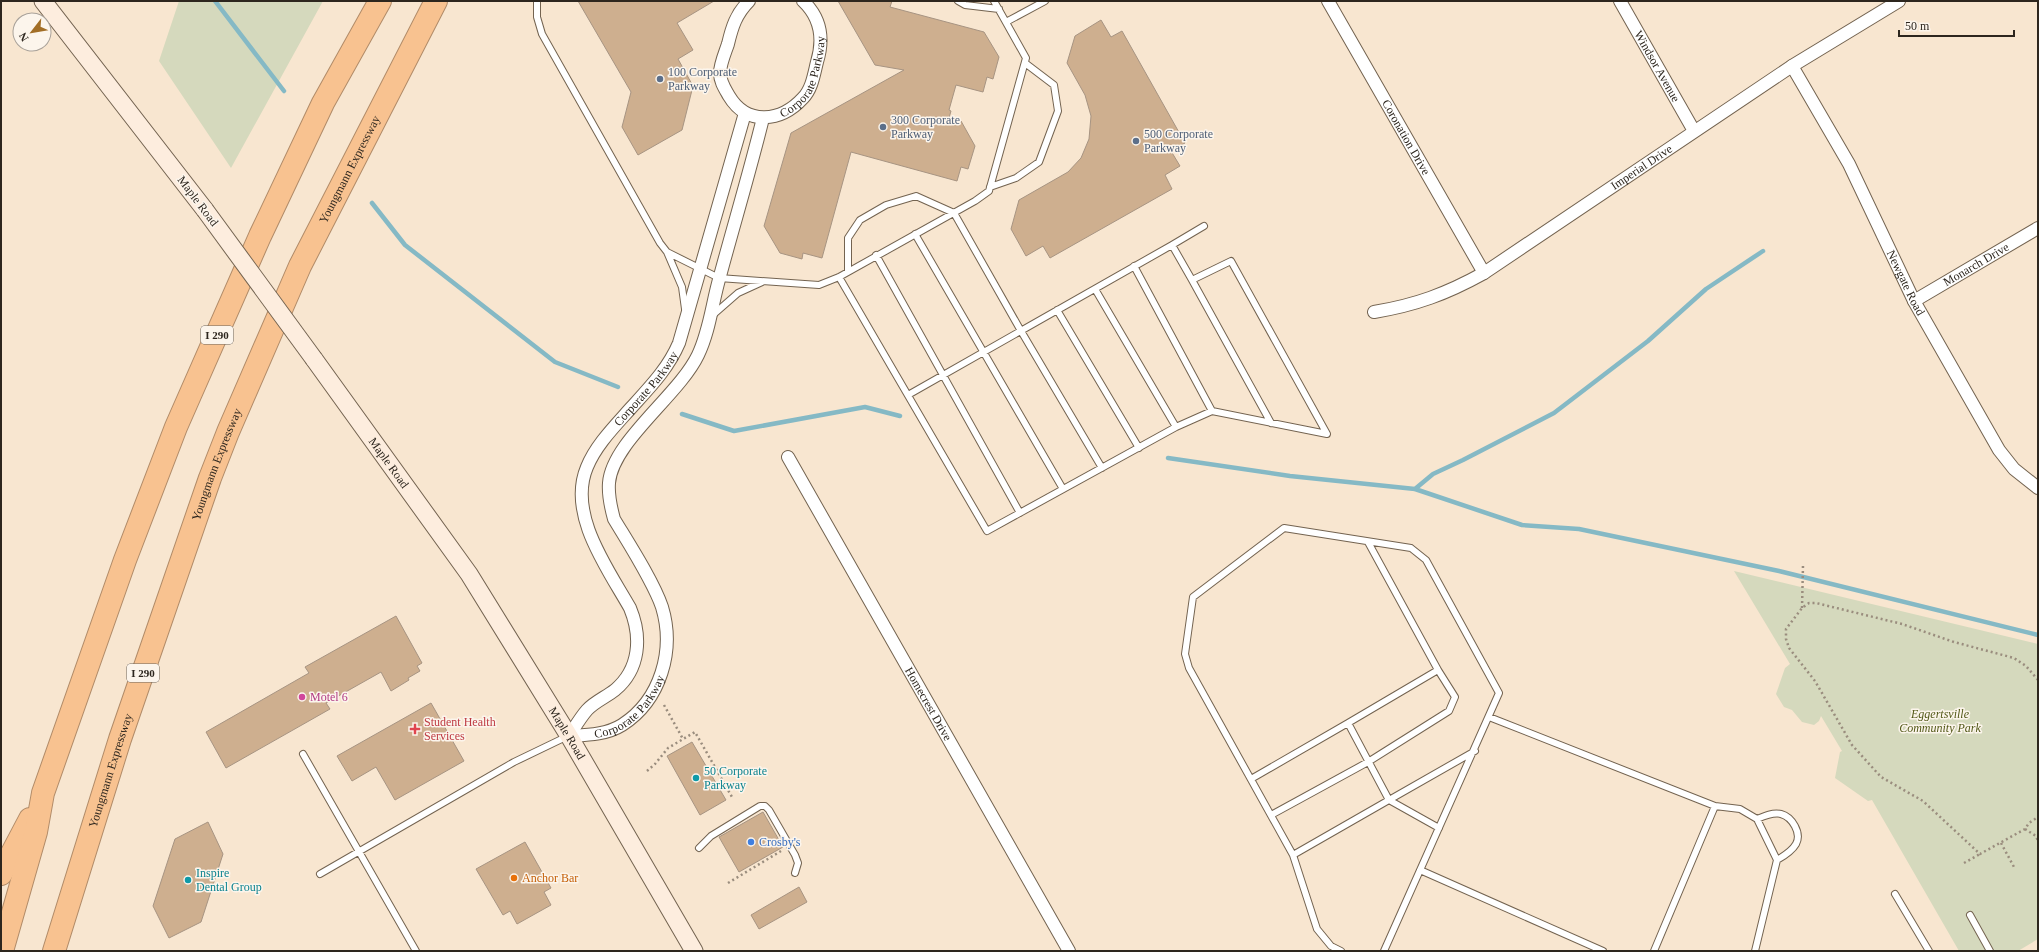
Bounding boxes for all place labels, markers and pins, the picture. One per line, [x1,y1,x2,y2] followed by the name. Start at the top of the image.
[668,65,737,93] place label: 100 Corporate Parkway
[655,74,665,84] marker: 100 Corporate Parkway
[891,113,960,141] place label: 300 Corporate Parkway
[878,122,888,132] marker: 300 Corporate Parkway
[1144,127,1213,155] place label: 500 Corporate Parkway
[1131,136,1141,146] marker: 500 Corporate Parkway
[310,690,348,704] place label: Motel 6
[297,692,307,702] marker: Motel 6
[424,715,496,743] place label: Student Health Services
[409,723,421,735] marker: Student Health Services
[704,764,767,792] place label: 50 Corporate Parkway
[691,773,701,783] marker: 50 Corporate Parkway
[759,835,801,849] place label: Crosby's
[746,837,756,847] marker: Crosby's
[196,866,262,894] place label: Inspire Dental Group
[522,871,578,885] place label: Anchor Bar
[509,873,519,883] marker: Anchor Bar
[183,875,193,885] marker: Inspire Dental Group

